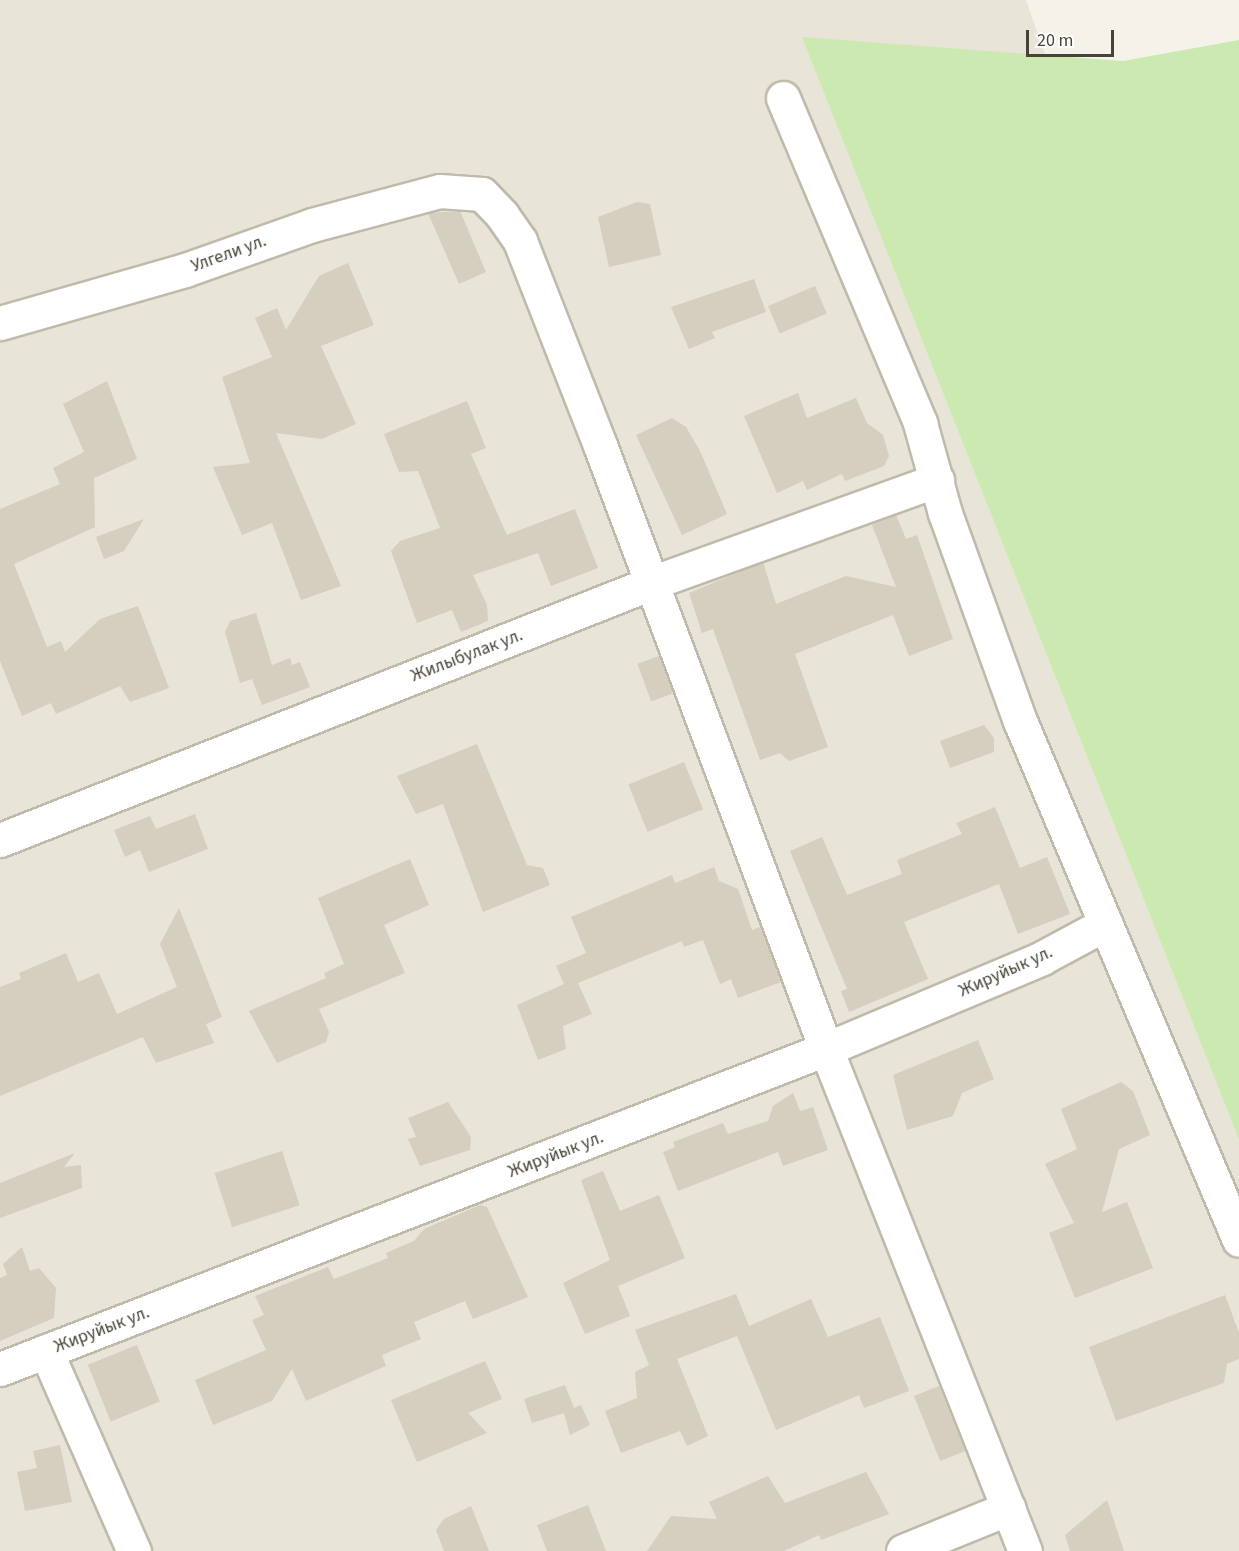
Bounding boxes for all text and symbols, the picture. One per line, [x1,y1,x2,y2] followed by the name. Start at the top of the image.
[1029,18,1118,56] scale bar
[1037,28,1073,53] text: 20 m
[188,230,270,278] street label: Улгели ул.
[408,625,526,687] street label: Жилыбулак ул.
[956,942,1056,1002] street label: Жируйык ул.
[505,1127,607,1183] street label: Жируйык ул.
[51,1302,153,1358] street label: Жируйык ул.

